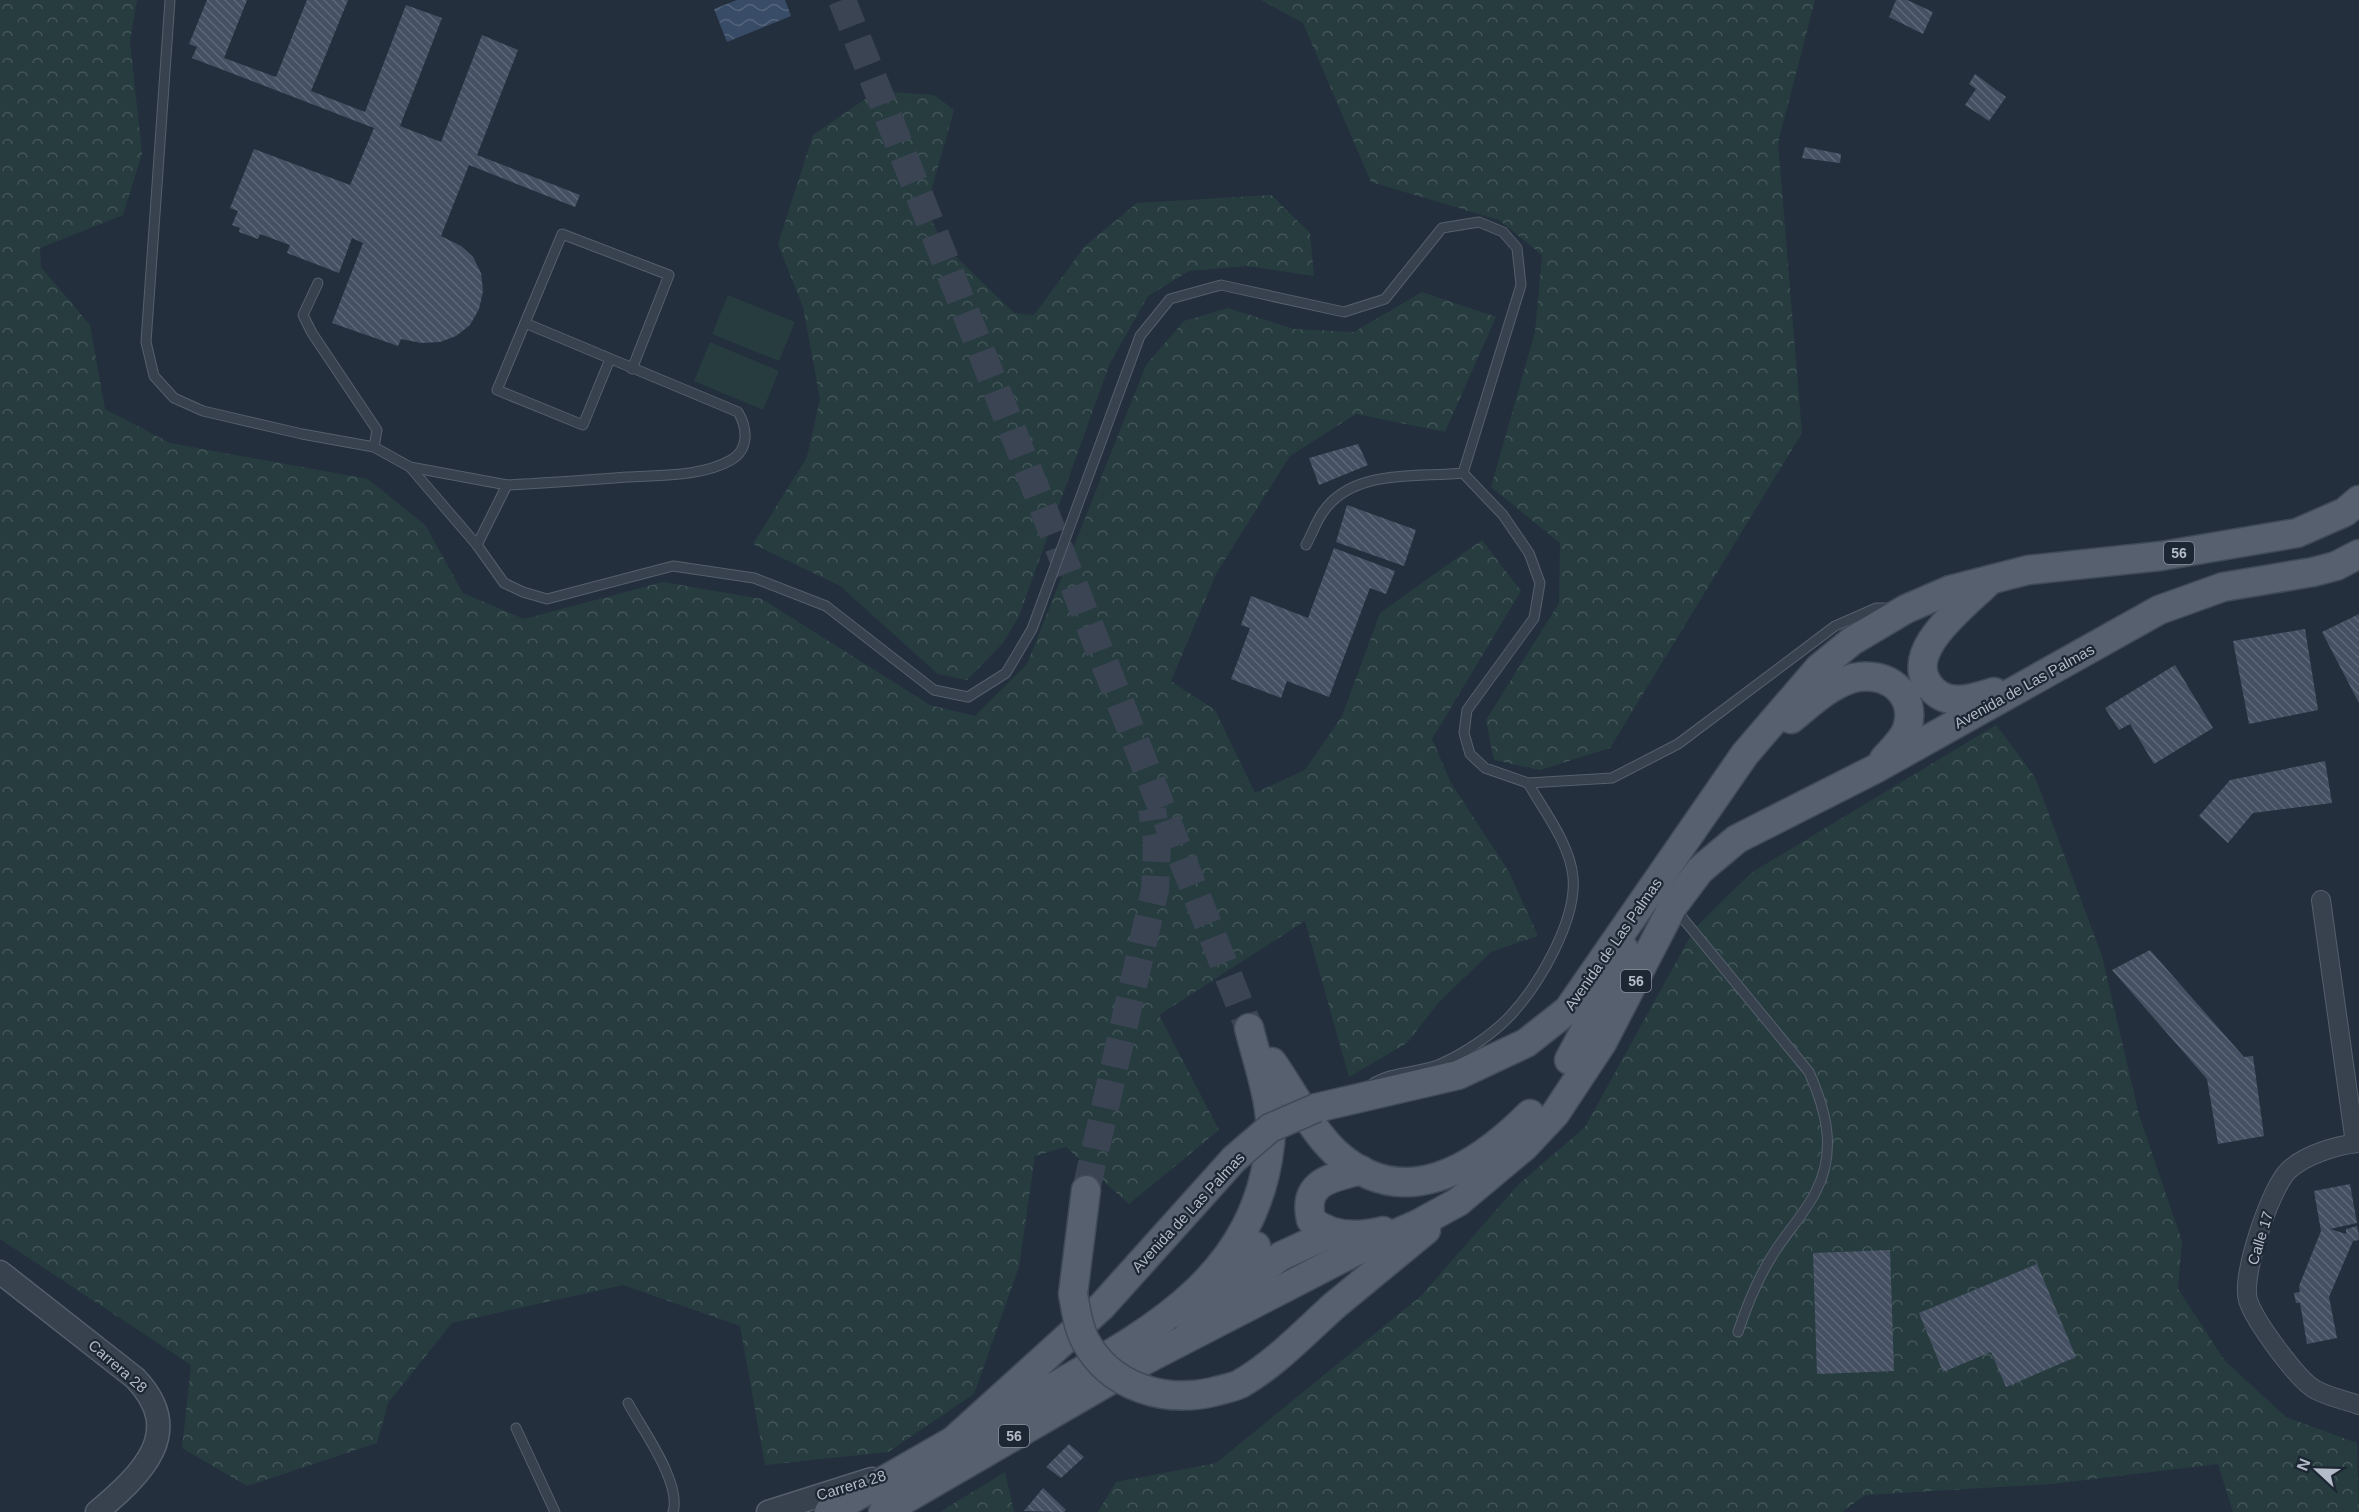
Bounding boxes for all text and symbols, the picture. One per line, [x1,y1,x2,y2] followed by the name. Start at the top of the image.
[2164,542,2194,564] road number: 56
[1951,640,2097,732] street label: Avenida de Las Palmas
[1561,875,1665,1013] street label: Avenida de Las Palmas
[1621,970,1651,992] road number: 56
[1128,1149,1248,1275] street label: Avenida de Las Palmas
[2244,1209,2276,1267] street label: Calle 17
[85,1336,151,1396] street label: Carrera 28
[999,1425,1029,1447] road number: 56
[2287,1440,2347,1500] north arrow
[2294,1456,2314,1473] text: N
[814,1466,888,1504] street label: Carrera 28

